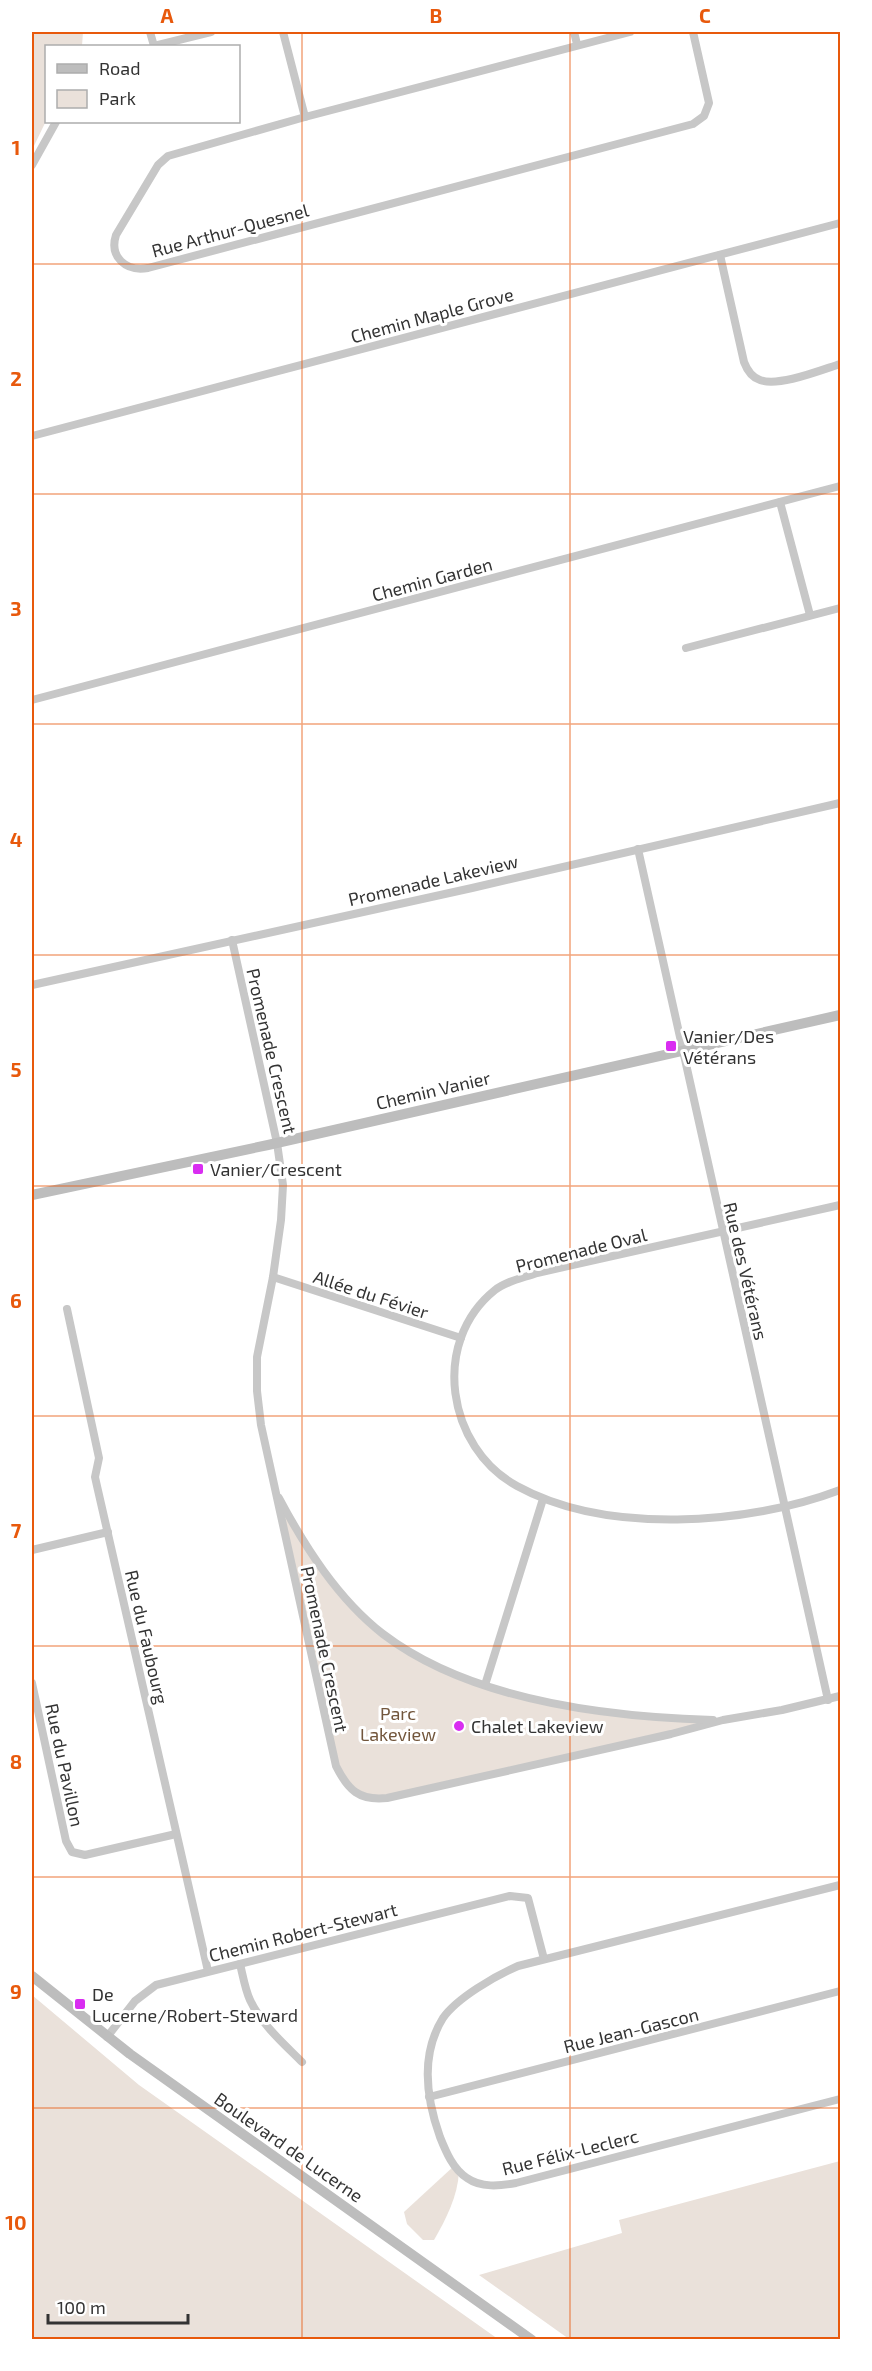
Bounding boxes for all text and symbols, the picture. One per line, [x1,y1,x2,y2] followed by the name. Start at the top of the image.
[160,3,174,27] text: A
[430,3,442,27] text: B
[699,3,711,27] text: C
[45,45,240,123] legend
[99,57,140,79] text: Road
[99,87,136,109] text: Park
[12,135,20,159] text: 1
[149,198,312,262] street label: Rue Arthur-Quesnel
[348,283,516,347] street label: Chemin Maple Grove
[10,366,22,390] text: 2
[369,552,495,606] street label: Chemin Garden
[10,596,22,620] text: 3
[10,827,23,851] text: 4
[346,850,520,910] street label: Promenade Lakeview
[242,966,302,1136] street label: Promenade Crescent
[683,1025,774,1068] place label: Vanier/Des Vétérans
[664,1039,678,1053] marker: Vanier/Des Vétérans
[10,1057,22,1081] text: 5
[374,1066,492,1114] street label: Chemin Vanier
[210,1158,342,1180] place label: Vanier/Crescent
[191,1162,205,1176] marker: Vanier/Crescent
[719,1200,773,1342] street label: Rue des Vétérans
[513,1223,649,1277] street label: Promenade Oval
[311,1265,431,1323] street label: Allée du Févier
[10,1288,22,1312] text: 6
[11,1518,22,1542] text: 7
[297,1564,353,1734] street label: Promenade Crescent
[121,1568,173,1706] street label: Rue du Faubourg
[41,1701,89,1829] street label: Rue du Pavillon
[360,1702,436,1745] park label: Parc Lakeview
[471,1715,604,1737] place label: Chalet Lakeview
[452,1719,466,1733] marker: Chalet Lakeview
[10,1749,22,1773] text: 8
[207,1898,400,1966] street label: Chemin Robert-Stewart
[10,1979,22,2003] text: 9
[92,1983,298,2026] place label: De Lucerne/Robert-Steward
[73,1997,87,2011] marker: De Lucerne/Robert-Steward
[561,2003,701,2057] street label: Rue Jean-Gascon
[210,2087,368,2207] street label: Boulevard de Lucerne
[500,2124,641,2180] street label: Rue Félix-Leclerc
[5,2210,27,2234] text: 10
[48,2287,188,2325] scale bar
[57,2296,106,2318] text: 100 m

